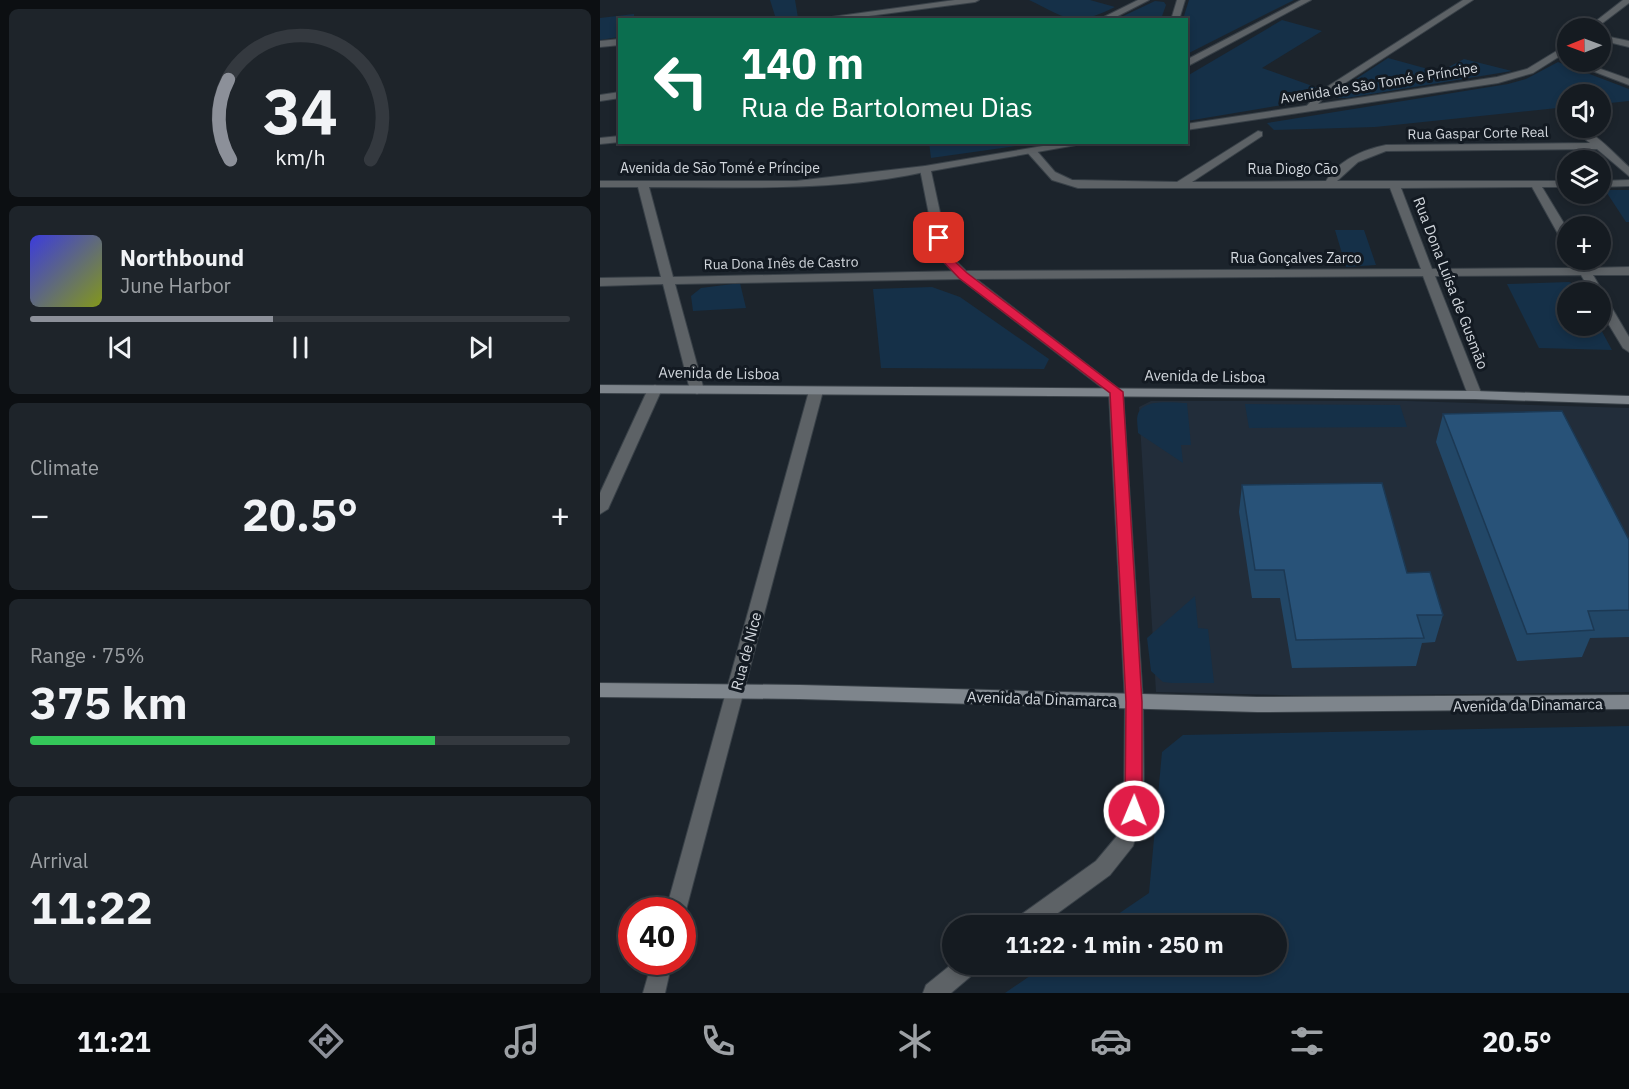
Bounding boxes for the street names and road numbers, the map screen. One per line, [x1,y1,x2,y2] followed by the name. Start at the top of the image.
[1279,58,1479,108] street label: Avenida de São Tomé e Príncipe
[1407,123,1549,143] street label: Rua Gaspar Corte Real
[620,159,820,177] street label: Avenida de São Tomé e Príncipe
[1248,160,1339,178] street label: Rua Diogo Cão
[1409,194,1493,372] street label: Rua Dona Luísa de Gusmão
[1230,249,1362,267] street label: Rua Gonçalves Zarco
[703,253,859,273] street label: Rua Dona Inês de Castro
[658,362,780,384] street label: Avenida de Lisboa
[1144,365,1266,387] street label: Avenida de Lisboa
[726,610,766,692] street label: Rua de Nice
[967,687,1117,711] street label: Avenida da Dinamarca
[1453,694,1603,716] street label: Avenida da Dinamarca

